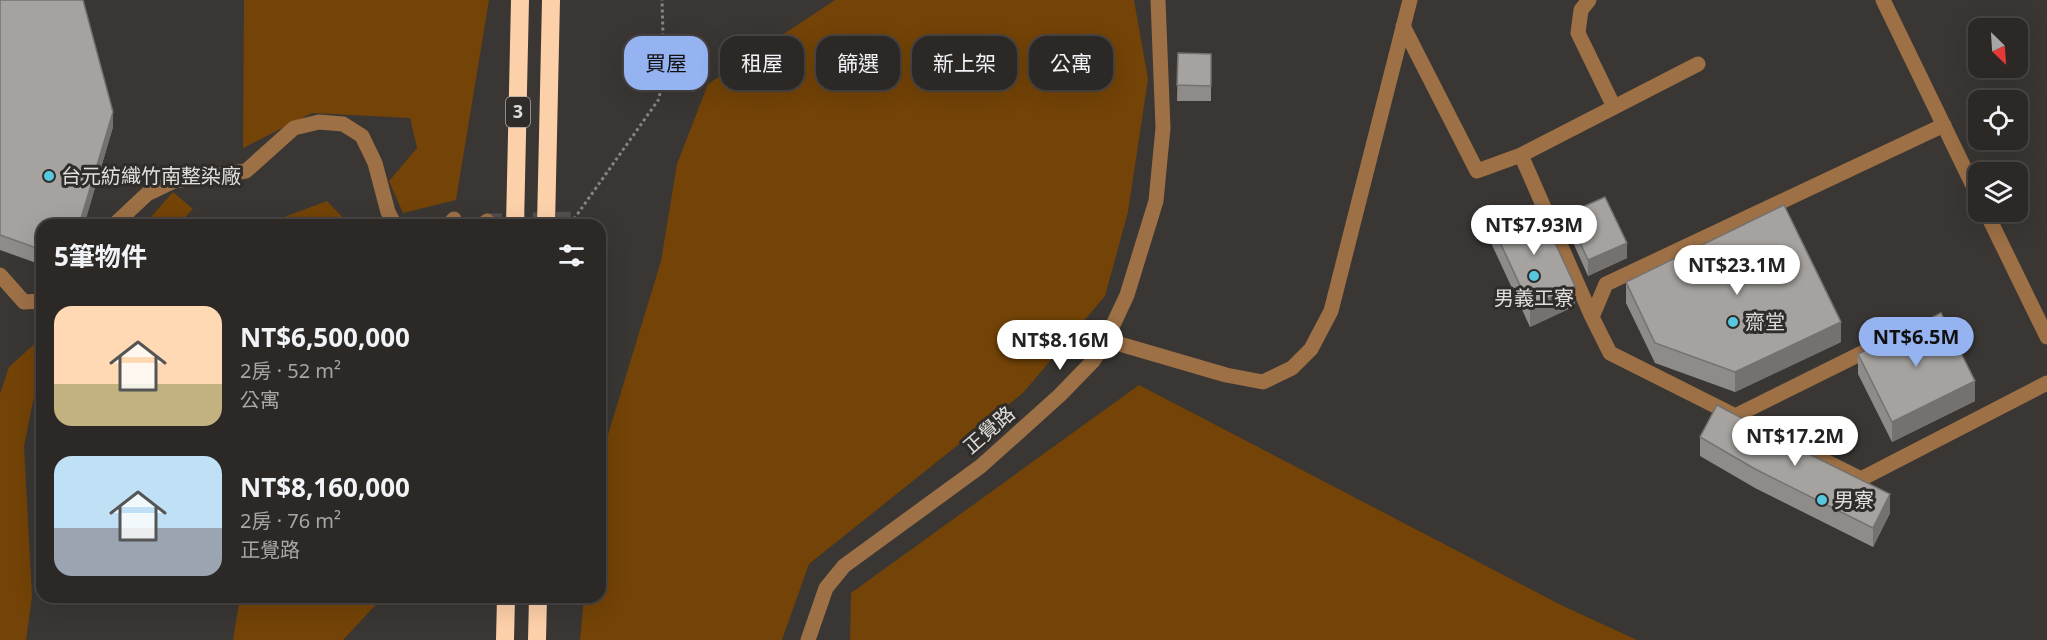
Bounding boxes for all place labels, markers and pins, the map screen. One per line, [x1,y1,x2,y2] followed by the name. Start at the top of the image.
[61,162,241,189] place label: 台元紡織竹南整染廠
[42,169,56,183] marker: 台元紡織竹南整染廠
[1472,205,1596,256] pin: NT$7.93M
[1675,245,1799,296] pin: NT$23.1M
[1527,269,1541,283] marker: 男義工寮
[1494,284,1574,311] place label: 男義工寮
[1745,308,1785,335] place label: 齋堂
[1726,315,1740,329] marker: 齋堂
[1861,317,1971,368] pin: NT$6.5M
[998,320,1122,371] pin: NT$8.16M
[1733,416,1857,467] pin: NT$17.2M
[1834,486,1874,513] place label: 男寮
[1815,493,1829,507] marker: 男寮

